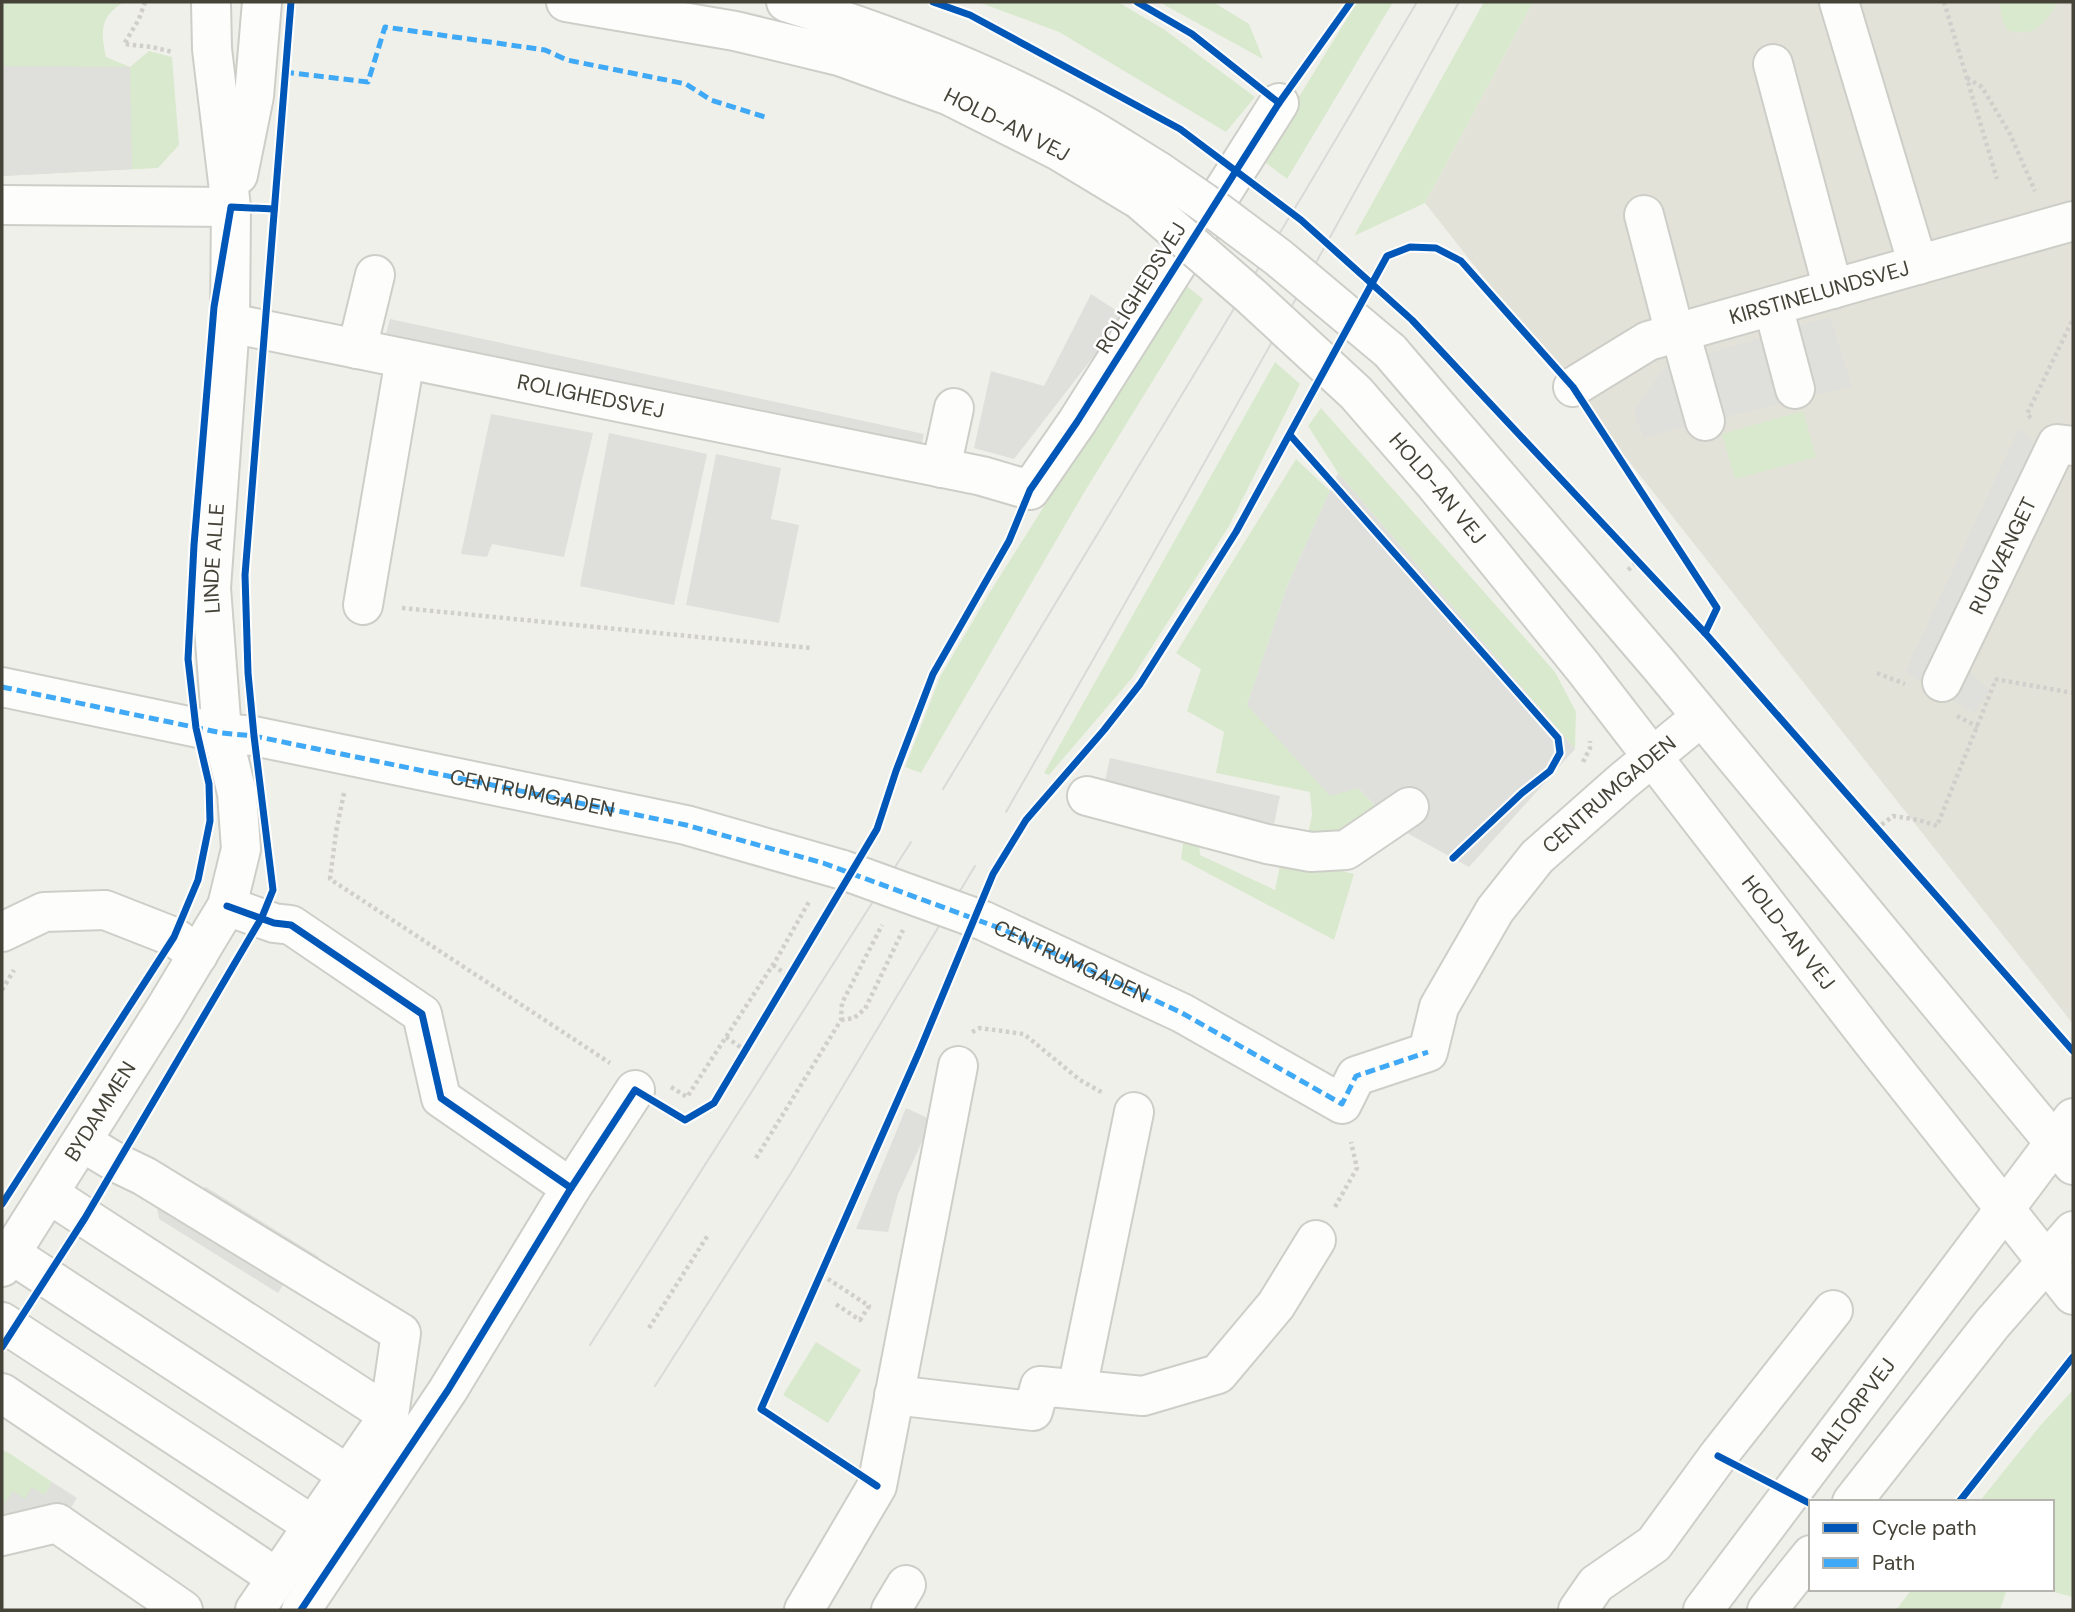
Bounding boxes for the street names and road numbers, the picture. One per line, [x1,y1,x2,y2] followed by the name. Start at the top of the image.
[939,81,1075,168] street label: HOLD-AN VEJ
[1090,217,1192,359] street label: ROLIGHEDSVEJ
[1726,254,1913,331] street label: KIRSTINELUNDSVEJ
[515,368,667,425] street label: ROLIGHEDSVEJ
[1383,427,1492,550] street label: HOLD-AN VEJ
[1963,493,2043,619] street label: RUGVÆNGET
[197,503,231,615] street label: LINDE ALLE
[1536,729,1682,860] street label: CENTRUMGADEN
[447,763,617,824] street label: CENTRUMGADEN
[1735,870,1841,996] street label: HOLD-AN VEJ
[989,913,1153,1010] street label: CENTRUMGADEN
[58,1056,142,1167] street label: BYDAMMEN
[1805,1352,1902,1468] street label: BALTORPVEJ

